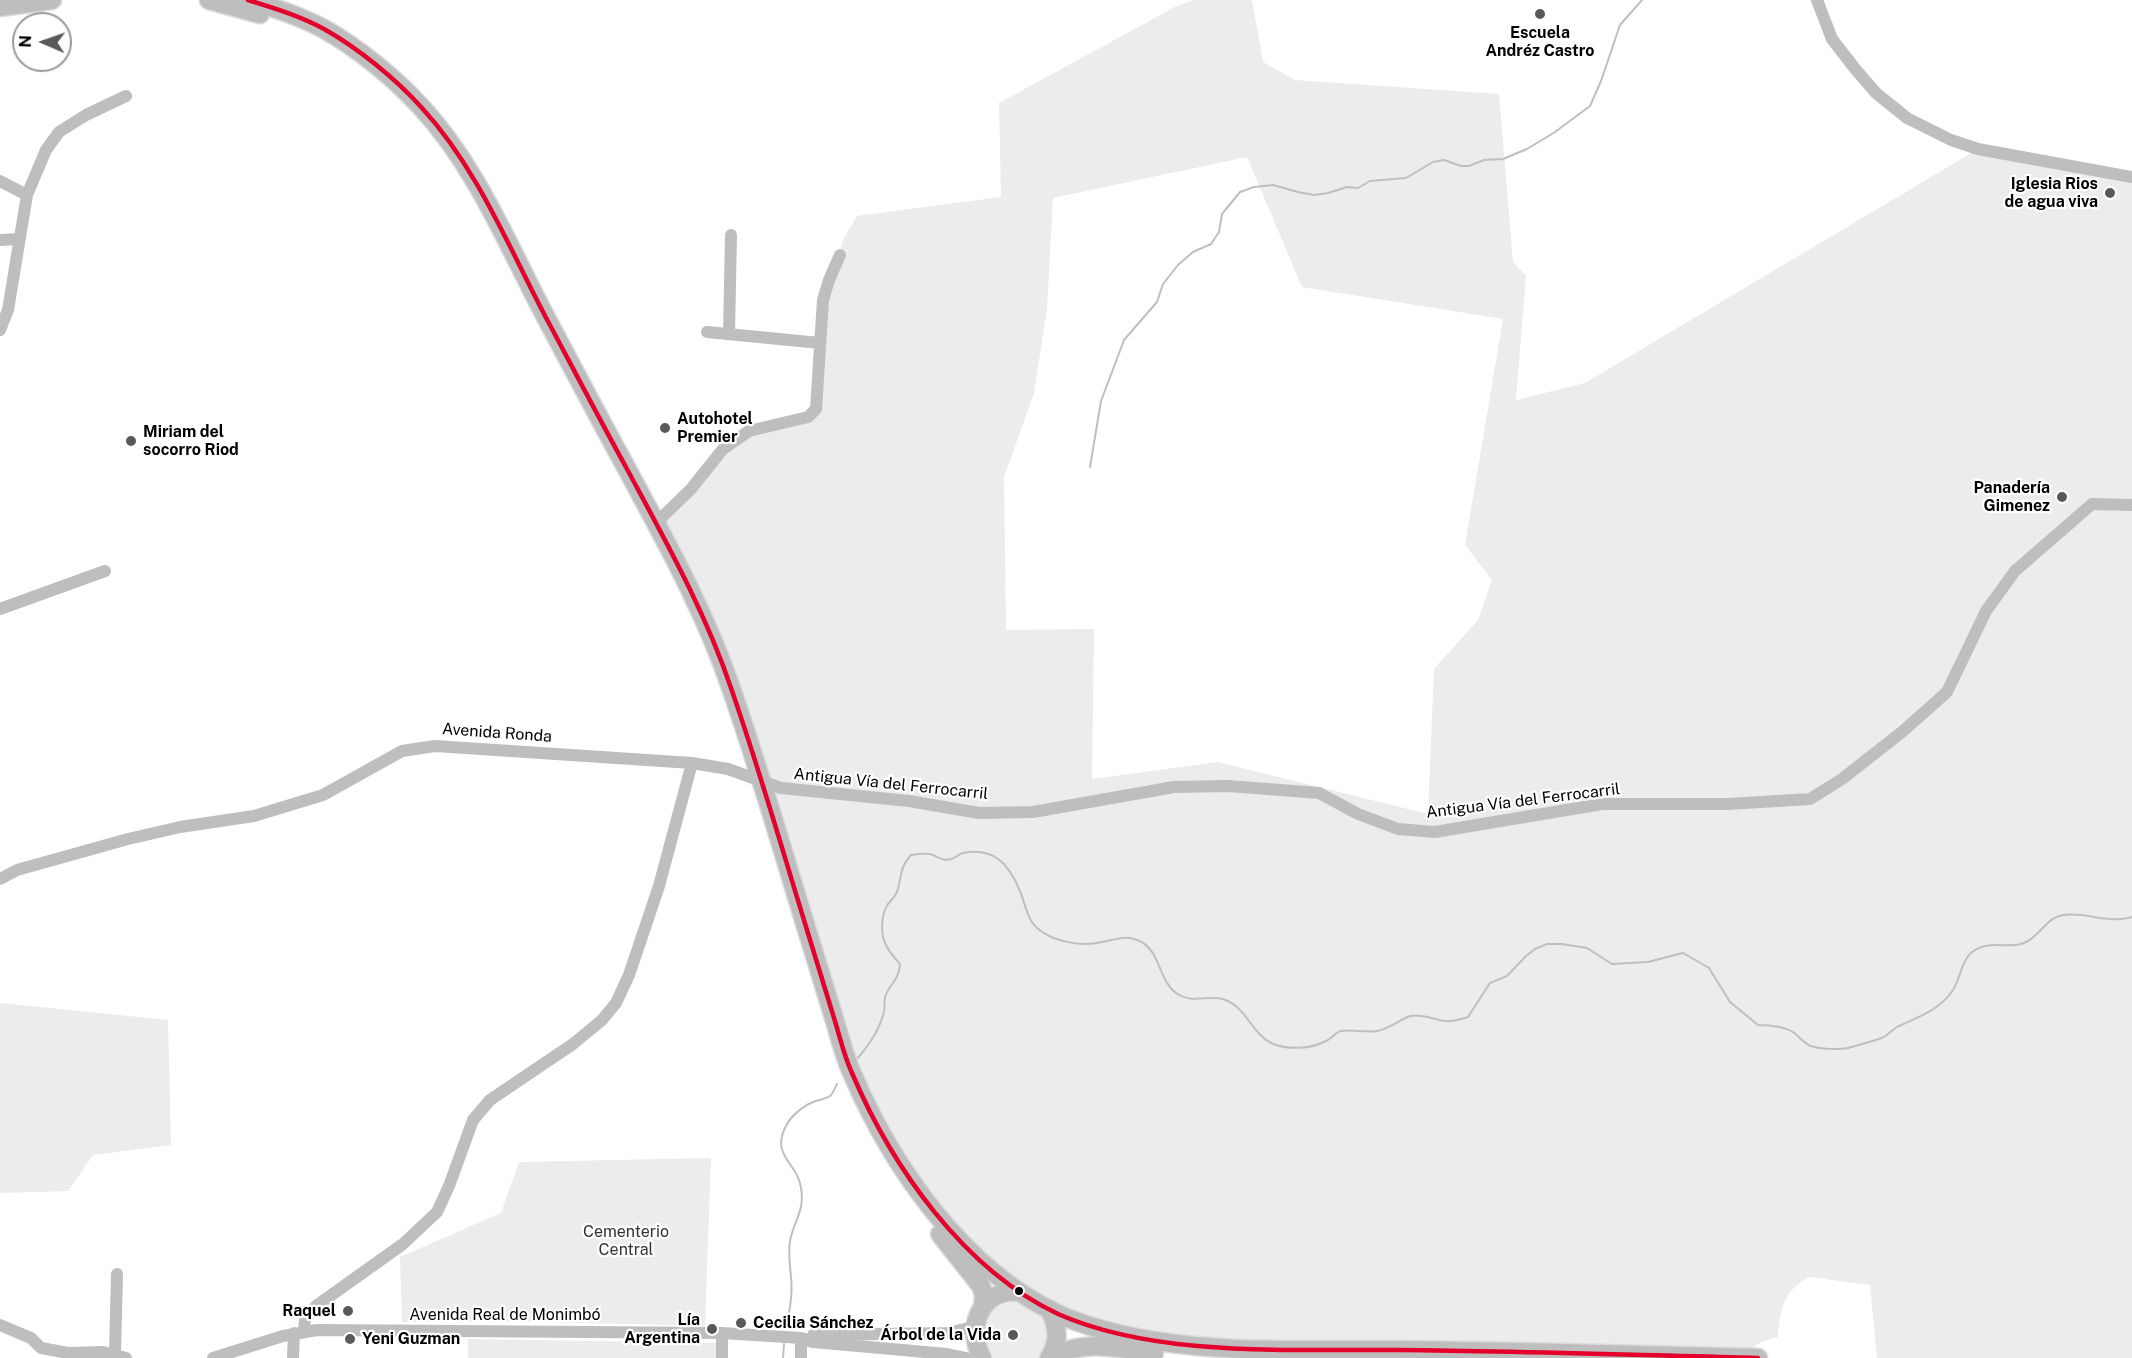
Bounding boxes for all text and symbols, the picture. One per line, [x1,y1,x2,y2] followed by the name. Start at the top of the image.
[1533,7,1547,21] marker: Escuela Andréz Castro
[12,12,72,72] north arrow
[1485,23,1595,61] place label: Escuela Andréz Castro
[16,35,35,48] text: N
[2005,174,2098,212] place label: Iglesia Rios de agua viva
[2103,186,2117,200] marker: Iglesia Rios de agua viva
[677,409,753,447] place label: Autohotel Premier
[658,421,672,435] marker: Autohotel Premier
[143,422,239,460] place label: Miriam del socorro Riod
[124,434,138,448] marker: Miriam del socorro Riod
[1973,478,2050,516] place label: Panadería Gimenez
[2055,490,2069,504] marker: Panadería Gimenez
[441,720,553,746] street label: Avenida Ronda
[793,764,989,804] street label: Antigua Vía del Ferrocarril
[1425,780,1621,822] street label: Antigua Vía del Ferrocarril
[583,1222,669,1260] park label: Cementerio Central
[1013,1285,1025,1297] unlabelled marker
[282,1301,336,1321] place label: Raquel
[341,1304,355,1318] marker: Raquel
[409,1305,601,1325] street label: Avenida Real de Monimbó
[624,1310,700,1348] place label: Lía Argentina
[753,1313,874,1333] place label: Cecilia Sánchez
[734,1316,748,1330] marker: Cecilia Sánchez
[705,1322,719,1336] marker: Lía Argentina
[880,1325,1001,1345] place label: Árbol de la Vida
[1006,1328,1020,1342] marker: Árbol de la Vida
[362,1329,460,1349] place label: Yeni Guzman
[343,1332,357,1346] marker: Yeni Guzman

